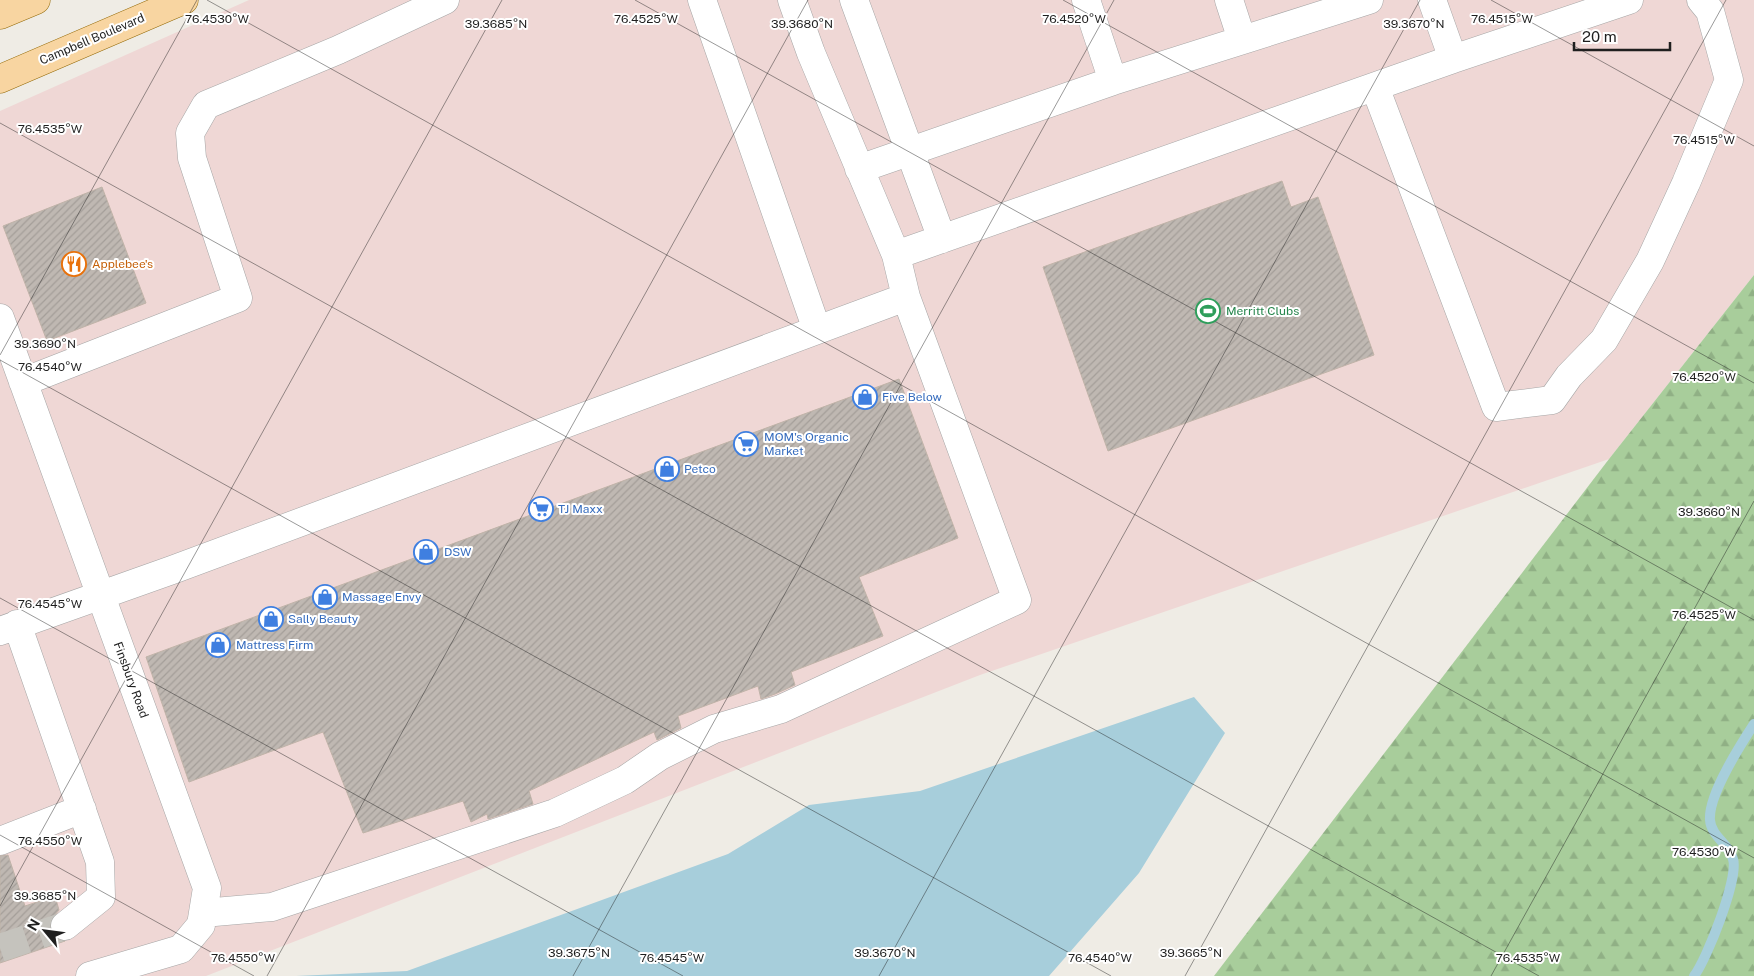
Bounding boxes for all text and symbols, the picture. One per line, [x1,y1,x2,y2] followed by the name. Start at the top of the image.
[37,11,147,67] street label: Campbell Boulevard
[185,12,250,26] text: 76.4530°W
[614,12,679,26] text: 76.4525°W
[1042,12,1106,26] text: 76.4520°W
[1471,12,1533,26] text: 76.4515°W
[465,17,527,31] text: 39.3685°N
[771,17,833,31] text: 39.3680°N
[1383,17,1445,31] text: 39.3670°N
[1574,20,1670,52] scale bar
[1582,28,1617,45] text: 20 m
[18,122,83,136] text: 76.4535°W
[1673,133,1735,147] text: 76.4515°W
[61,251,87,277] restaurant icon: Applebee's
[92,257,153,271] place label: Applebee's
[1195,298,1221,324] sports icon: Merritt Clubs
[1226,304,1299,318] place label: Merritt Clubs
[14,337,76,351] text: 39.3690°N
[18,360,83,374] text: 76.4540°W
[1672,370,1736,384] text: 76.4520°W
[852,384,878,410] shop icon: Five Below
[882,390,943,404] place label: Five Below
[764,430,849,458] place label: MOM's Organic Market
[733,431,759,457] supermarket icon: MOM's Organic Market
[654,456,680,482] shop icon: Petco
[684,462,716,476] place label: Petco
[528,496,554,522] supermarket icon: TJ Maxx
[558,502,603,516] place label: TJ Maxx
[1678,505,1740,519] text: 39.3660°N
[413,539,439,565] shop icon: DSW
[444,545,472,559] place label: DSW
[312,584,338,610] shop icon: Massage Envy
[342,590,422,604] place label: Massage Envy
[18,597,83,611] text: 76.4545°W
[258,606,284,632] shop icon: Sally Beauty
[1672,608,1737,622] text: 76.4525°W
[288,612,359,626] place label: Sally Beauty
[205,632,231,658] shop icon: Mattress Firm
[236,638,313,652] place label: Mattress Firm
[111,640,151,720] street label: Finsbury Road
[18,834,83,848] text: 76.4550°W
[1672,845,1737,859] text: 76.4530°W
[14,889,76,903] text: 39.3685°N
[20,906,70,956] north arrow
[24,916,43,933] text: N
[548,946,610,960] text: 39.3675°N
[854,946,916,960] text: 39.3670°N
[1160,946,1222,960] text: 39.3665°N
[211,951,276,965] text: 76.4550°W
[640,951,705,965] text: 76.4545°W
[1068,951,1133,965] text: 76.4540°W
[1496,951,1561,965] text: 76.4535°W

